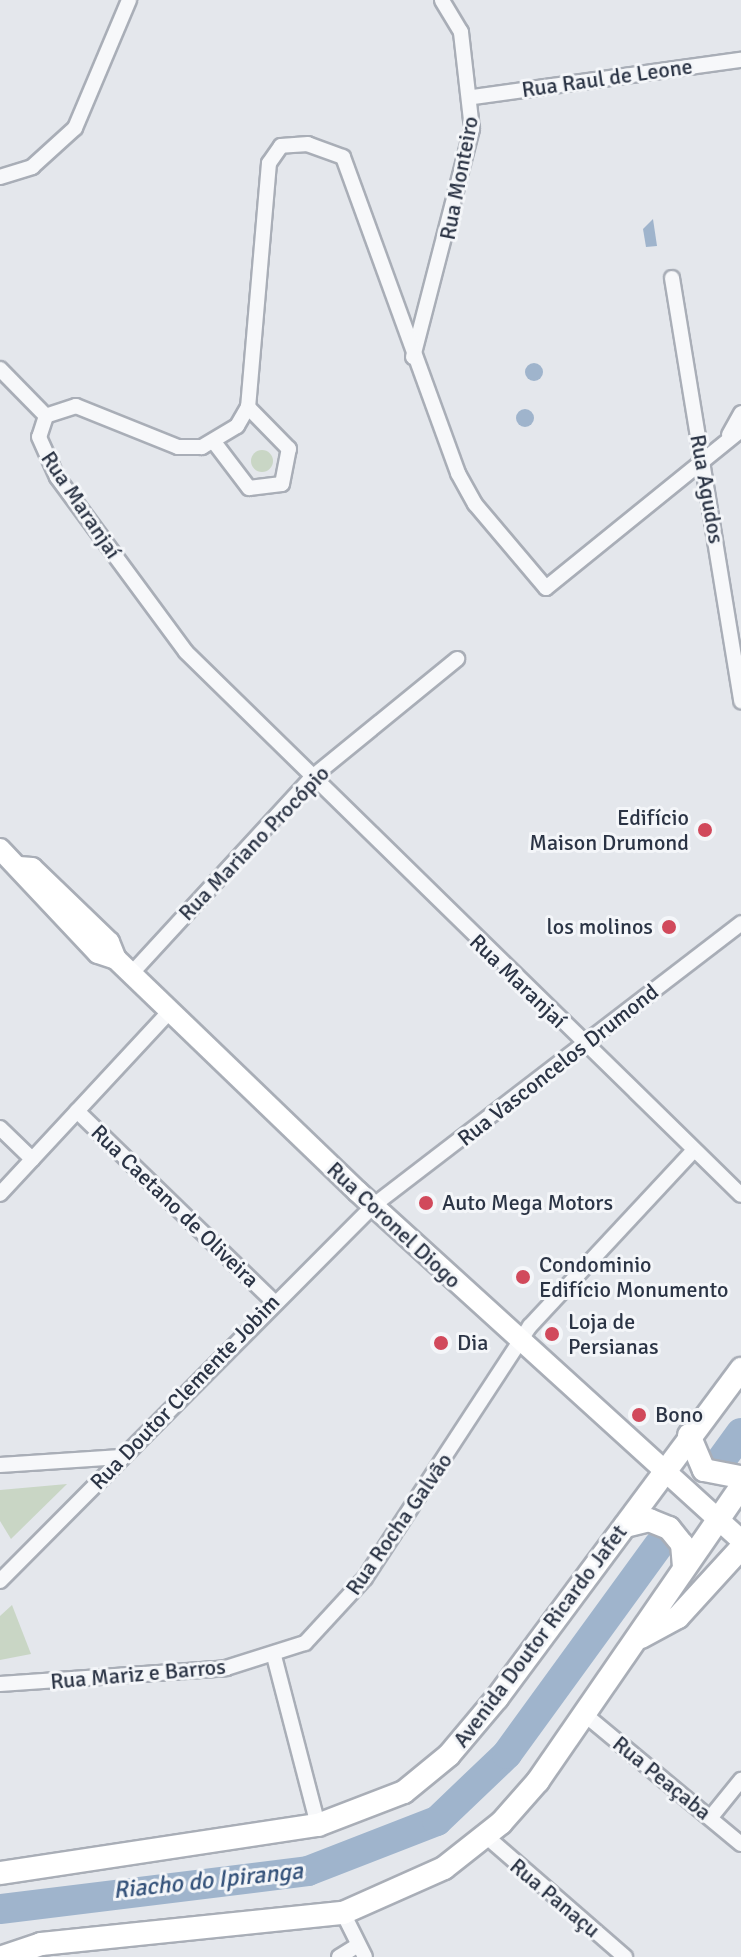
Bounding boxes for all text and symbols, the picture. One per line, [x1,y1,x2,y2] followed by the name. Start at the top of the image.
[520,53,694,103] street label: Rua Raul de Leone
[434,114,484,242] street label: Rua Monteiro
[684,432,730,546] street label: Rua Agudos
[35,446,127,564] street label: Rua Maranjaí
[173,760,335,926] street label: Rua Mariano Procópio
[529,804,689,856] place label: Edifício Maison Drumond
[696,821,714,839] marker: Edifício Maison Drumond
[547,914,653,940] place label: los molinos
[660,918,678,936] marker: los molinos
[464,928,572,1034] street label: Rua Maranjaí
[452,978,664,1152] street label: Rua Vasconcelos Drumond
[86,1119,264,1293] street label: Rua Caetano de Oliveira
[322,1156,466,1294] street label: Rua Coronel Diogo
[442,1190,613,1216] place label: Auto Mega Motors
[417,1194,435,1212] marker: Auto Mega Motors
[539,1251,728,1302] place label: Condominio Edifício Monumento
[514,1268,532,1286] marker: Condominio Edifício Monumento
[85,1289,285,1495] street label: Rua Doutor Clemente Jobim
[568,1308,659,1360] place label: Loja de Persianas
[543,1325,561,1343] marker: Loja de Persianas
[457,1330,488,1356] place label: Dia
[432,1334,450,1352] marker: Dia
[655,1402,703,1428] place label: Bono
[630,1406,648,1424] marker: Bono
[340,1448,458,1600] street label: Rua Rocha Galvão
[448,1519,632,1753] street label: Avenida Doutor Ricardo Jafet
[49,1653,227,1695] street label: Rua Mariz e Barros
[607,1730,717,1826] street label: Rua Peaçaba
[505,1853,605,1943] street label: Rua Panaçu
[112,1857,304,1905] water label: Riacho do Ipiranga

